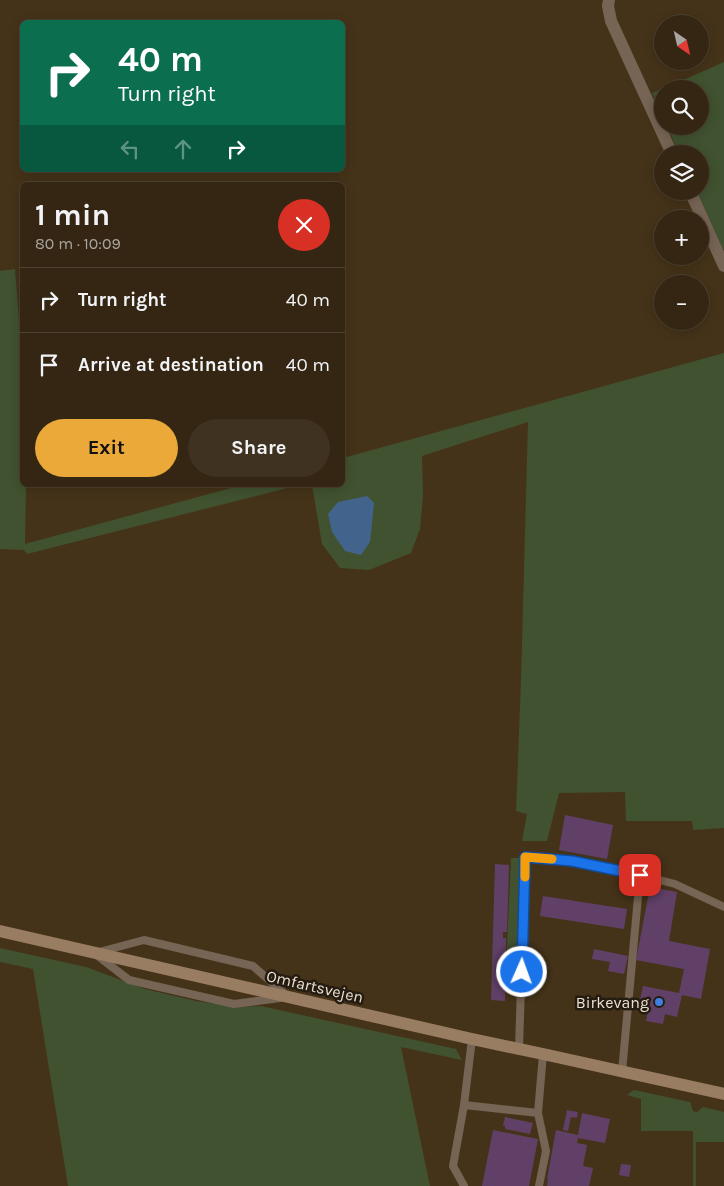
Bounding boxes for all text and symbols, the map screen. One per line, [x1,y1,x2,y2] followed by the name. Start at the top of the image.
[654,15,709,70] north arrow
[654,15,709,330] map controls
[118,39,203,80] text: 40 m
[35,40,100,105] icon: right
[654,80,709,135] button: search
[118,81,216,107] text: Turn right
[116,135,144,163] icon: left
[169,135,197,163] icon: ahead
[222,135,250,163] icon: right
[654,145,709,200] button: layers
[35,197,110,233] text: 1 min
[278,199,330,251] button: close
[654,210,709,265] button: +
[35,234,121,253] text: 80 m · 10:09
[654,275,709,330] button: −
[35,286,63,314] icon: right
[78,289,167,311] text: Turn right
[286,289,330,311] text: 40 m
[35,351,63,379] icon: arrive
[78,354,264,376] text: Arrive at destination
[286,354,330,376] text: 40 m
[35,419,178,477] button: Exit
[188,419,330,477] button: Share
[619,854,661,896] pin
[626,861,654,889] icon: arrive
[495,945,547,997] position arrow
[265,966,365,1007] street label: Omfartsvejen
[576,993,649,1012] place label: Birkevang
[653,996,665,1008] marker: Birkevang

